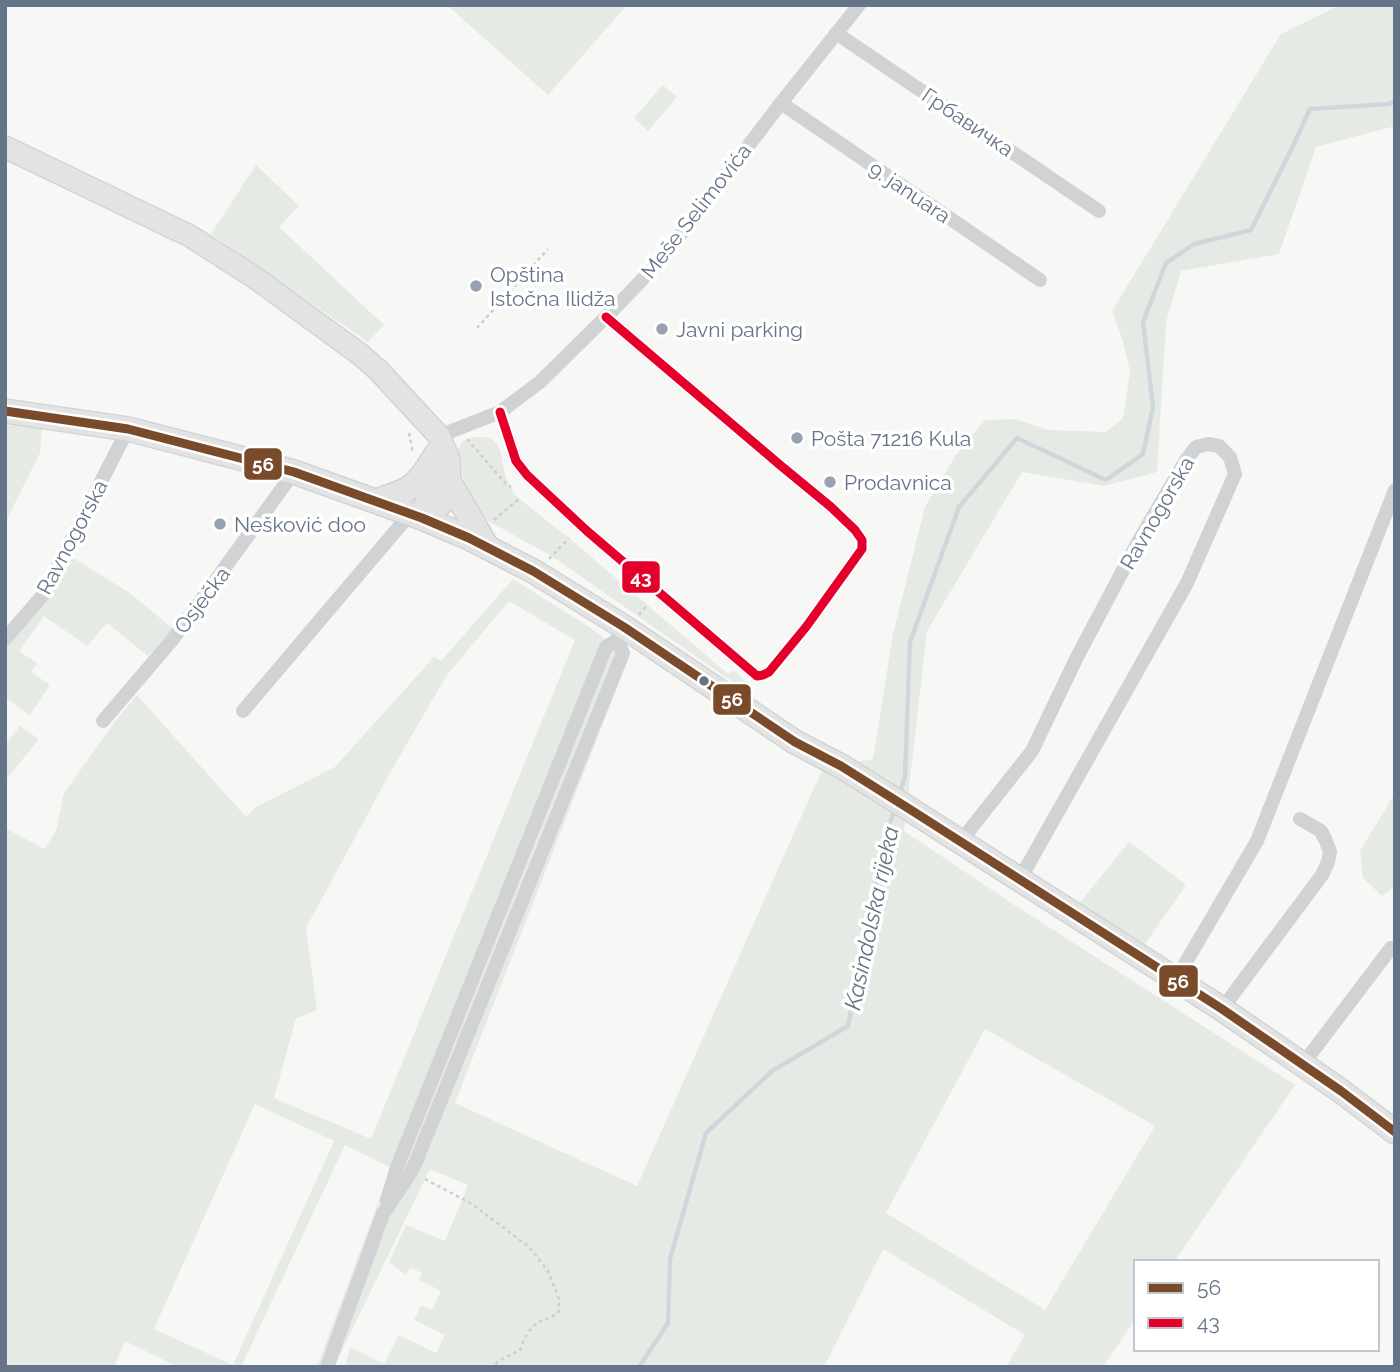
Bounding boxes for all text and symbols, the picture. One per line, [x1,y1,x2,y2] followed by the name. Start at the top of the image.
[918,82,1018,162] street label: Грбавичка
[636,139,756,283] street label: Meše Selimovića
[865,156,955,228] street label: 9. januara
[490,262,616,311] place label: Opština Istočna Ilidža
[468,278,484,294] marker: Opština Istočna Ilidža
[676,317,803,342] place label: Javni parking
[654,321,670,337] marker: Javni parking
[811,426,971,451] place label: Pošta 71216 Kula
[789,430,805,446] marker: Pošta 71216 Kula
[243,447,283,481] line badge: 56
[1115,452,1199,574] street label: Ravnogorska
[252,453,274,475] text: 56
[844,470,952,495] place label: Prodavnica
[822,474,838,490] marker: Prodavnica
[31,475,113,599] street label: Ravnogorska
[234,512,366,537] place label: Nešković doo
[212,516,228,532] marker: Nešković doo
[621,560,661,594] line badge: 43
[169,562,235,638] street label: Osječka
[630,566,652,588] text: 43
[697,674,711,688] unlabelled marker
[712,683,752,716] line badge: 56
[721,688,743,710] text: 56
[838,823,904,1012] water label: Kasindolska rijeka
[1158,964,1199,998] line badge: 56
[1167,970,1189,992] text: 56
[1134,1260,1379,1351] legend
[1197,1275,1221,1300] text: 56
[1197,1310,1220,1335] text: 43

